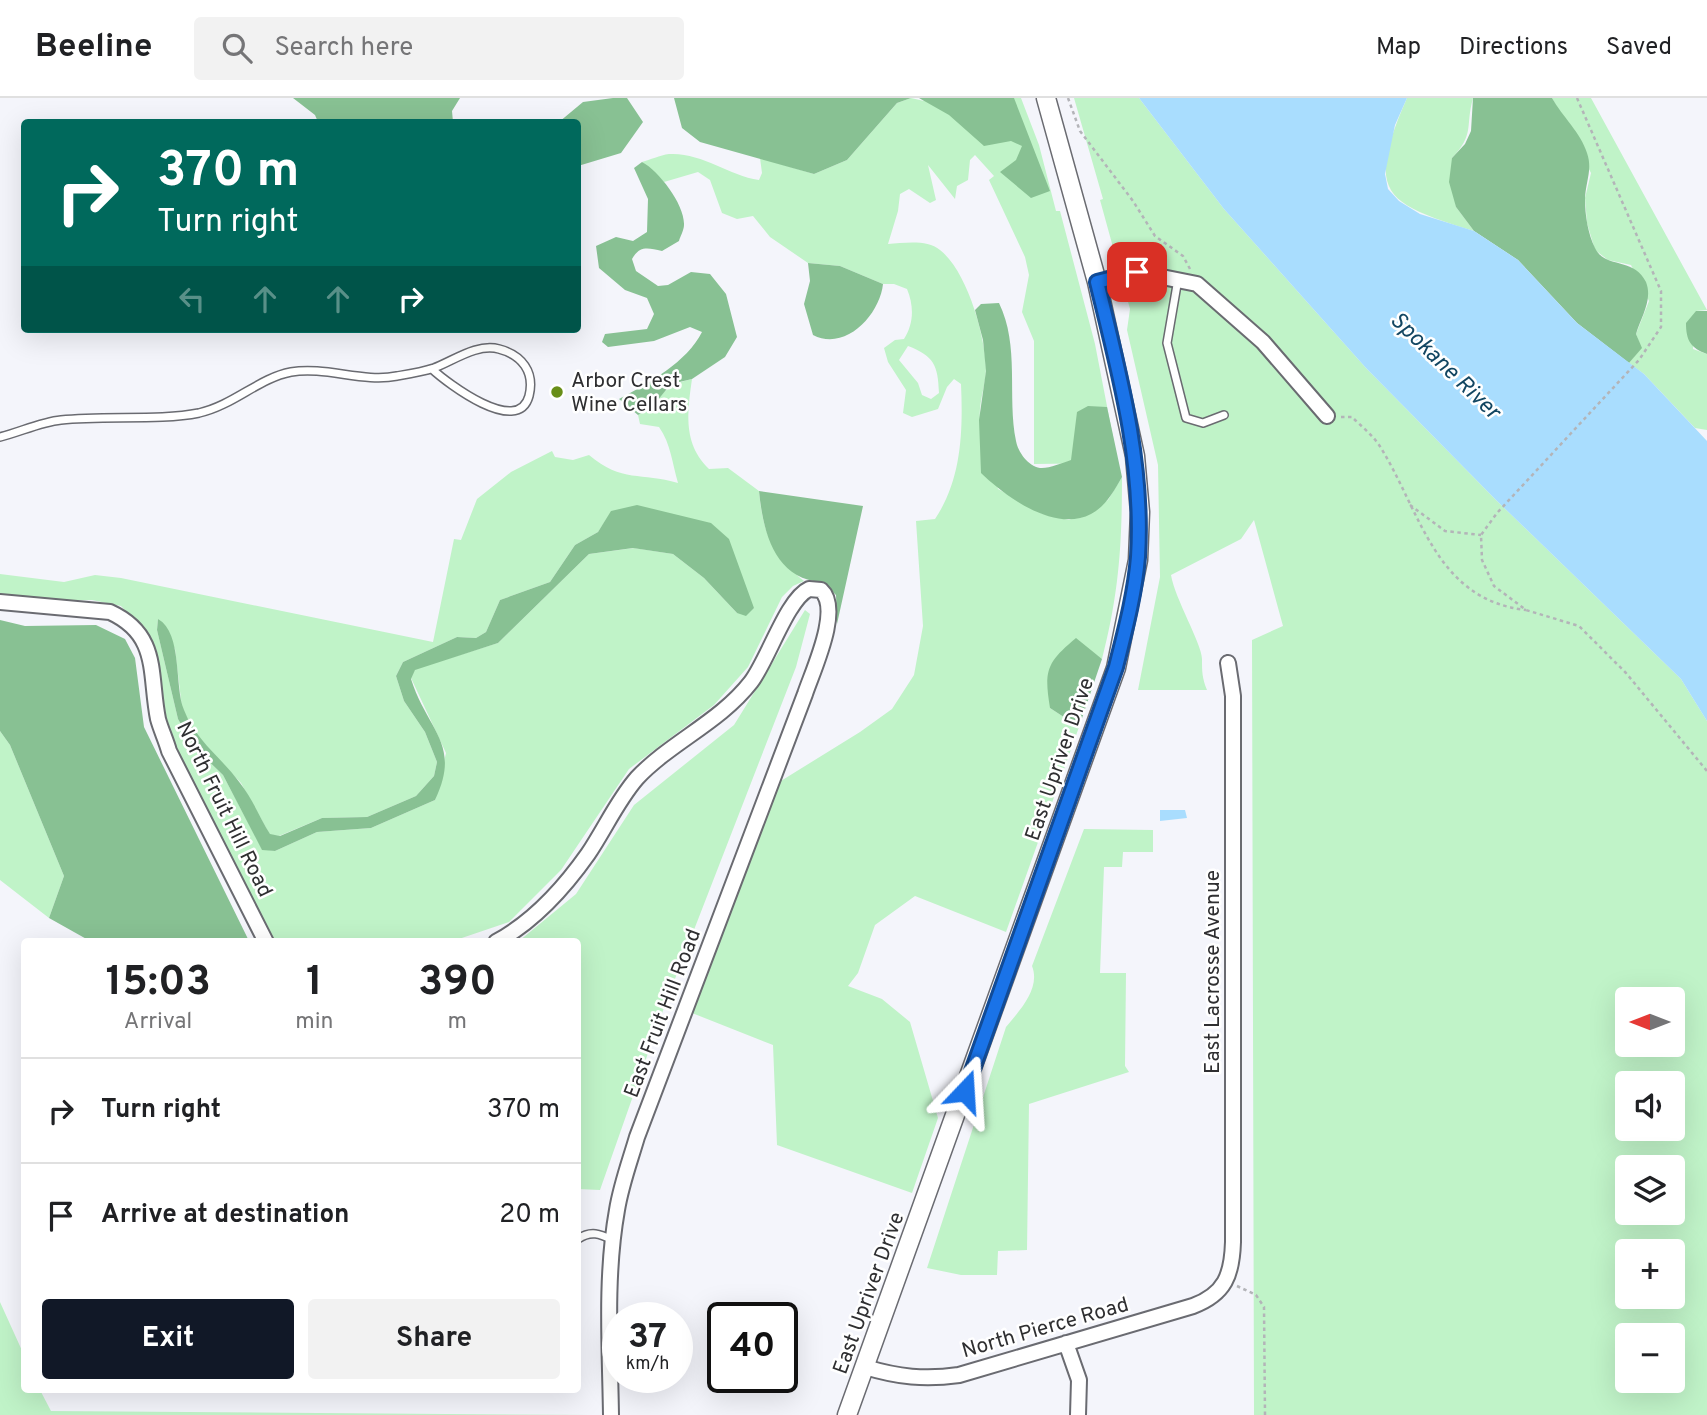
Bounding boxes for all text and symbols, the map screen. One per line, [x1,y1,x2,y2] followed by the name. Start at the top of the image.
[194,17,684,80] search box
[35,27,152,69] text: Beeline
[218,29,256,67] icon: search
[274,32,413,65] text: Search here
[1376,33,1421,63] text: Map
[1459,33,1568,63] text: Directions
[1606,33,1672,63] text: Saved
[157,142,299,204] text: 370 m
[42,147,133,238] icon: right
[157,203,299,243] text: Turn right
[1107,242,1167,302] pin
[1118,253,1156,291] icon: arrive
[173,280,211,318] icon: left
[246,280,284,318] icon: ahead
[319,280,357,318] icon: ahead
[392,280,430,318] icon: right
[1383,307,1507,428] water label: Spokane River
[571,368,687,419] place label: Arbor Crest Wine Cellars
[549,384,565,400] marker: Arbor Crest Wine Cellars
[1020,674,1101,845] street label: East Upriver Drive
[169,717,278,902] street label: North Fruit Hill Road
[1200,870,1227,1074] street label: East Lacrosse Avenue
[619,925,708,1102] street label: East Fruit Hill Road
[105,957,211,1010] text: 15:03
[306,957,323,1010] text: 1
[418,957,497,1010] text: 390
[1615,987,1685,1057] north arrow
[1615,987,1685,1393] map controls
[124,1008,192,1037] text: Arrival
[295,1008,334,1037] text: min
[447,1008,467,1037] text: m
[928,1054,1002,1128] position arrow
[1615,1071,1685,1141] button: sound
[42,1092,80,1130] icon: right
[101,1094,221,1127] text: Turn right
[487,1094,560,1127] text: 370 m
[1615,1155,1685,1225] button: layers
[42,1197,80,1235] icon: arrive
[101,1199,349,1232] text: Arrive at destination
[499,1199,560,1232] text: 20 m
[828,1209,911,1378] street label: East Upriver Drive
[1615,1239,1685,1309] button: +
[959,1292,1132,1365] street label: North Pierce Road
[42,1299,294,1379] button: Exit
[308,1299,560,1379] button: Share
[707,1302,798,1393] speed limit sign: 40
[628,1316,667,1360] text: 37
[1615,1323,1685,1393] button: −
[626,1353,669,1376] text: km/h

